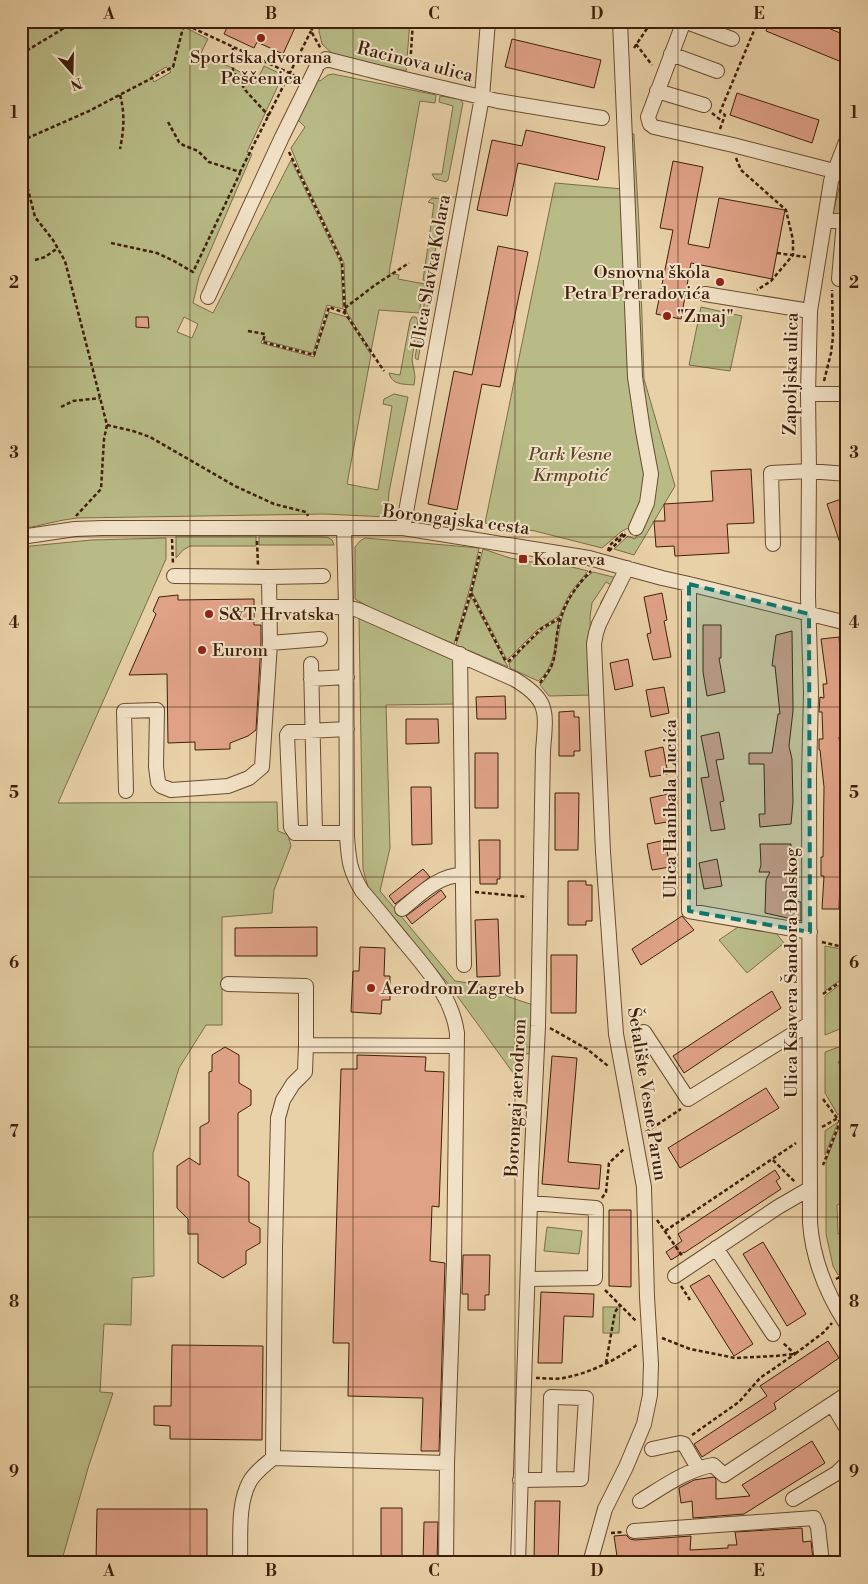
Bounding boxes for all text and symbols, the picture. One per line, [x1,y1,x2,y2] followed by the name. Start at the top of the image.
[102,4,115,24] text: A
[265,4,277,24] text: B
[428,4,440,24] text: C
[591,4,604,24] text: D
[753,4,765,24] text: E
[255,32,267,44] marker: Sportska dvorana Peščenica
[355,36,476,88] street label: Racinova ulica
[190,46,333,90] place label: Sportska dvorana Peščenica
[48,48,98,98] north arrow
[68,73,84,94] text: N
[10,103,18,123] text: 1
[850,103,858,123] text: 1
[406,192,456,351] street label: Ulica Slavka Kolara
[564,261,711,305] place label: Osnovna škola Petra Preradovića
[9,273,19,293] text: 2
[849,273,859,293] text: 2
[714,276,726,288] marker: Osnovna škola Petra Preradovića
[677,305,734,328] place label: "Zmaj"
[661,310,673,322] marker: "Zmaj"
[778,311,804,436] street label: Zapoljska ulica
[9,443,19,463] text: 3
[528,443,612,487] park label: Park Vesne Krmpotić
[849,443,859,463] text: 3
[380,499,532,541] street label: Borongajska cesta
[533,548,606,571] place label: Kolareva
[517,553,529,565] marker: Kolareva
[219,603,335,626] place label: S&T Hrvatska
[203,608,215,620] marker: S&T Hrvatska
[9,613,20,633] text: 4
[849,613,860,633] text: 4
[212,639,268,662] place label: Eurom
[196,644,208,656] marker: Eurom
[659,718,682,899] street label: Ulica Hanibala Lucića
[9,783,19,803] text: 5
[849,783,859,803] text: 5
[780,847,803,1098] street label: Ulica Ksavera Šandora Đalskog
[9,953,19,973] text: 6
[849,953,859,973] text: 6
[380,977,525,1000] place label: Aerodrom Zagreb
[365,982,377,994] marker: Aerodrom Zagreb
[622,1006,672,1183] street label: Šetalište Vesne Parun
[500,1018,532,1179] street label: Borongaj aerodrom
[9,1122,19,1142] text: 7
[849,1122,859,1142] text: 7
[9,1292,19,1312] text: 8
[849,1292,859,1312] text: 8
[9,1462,19,1482] text: 9
[849,1462,859,1482] text: 9
[102,1561,115,1581] text: A
[265,1561,277,1581] text: B
[428,1561,440,1581] text: C
[591,1561,604,1581] text: D
[753,1561,765,1581] text: E

